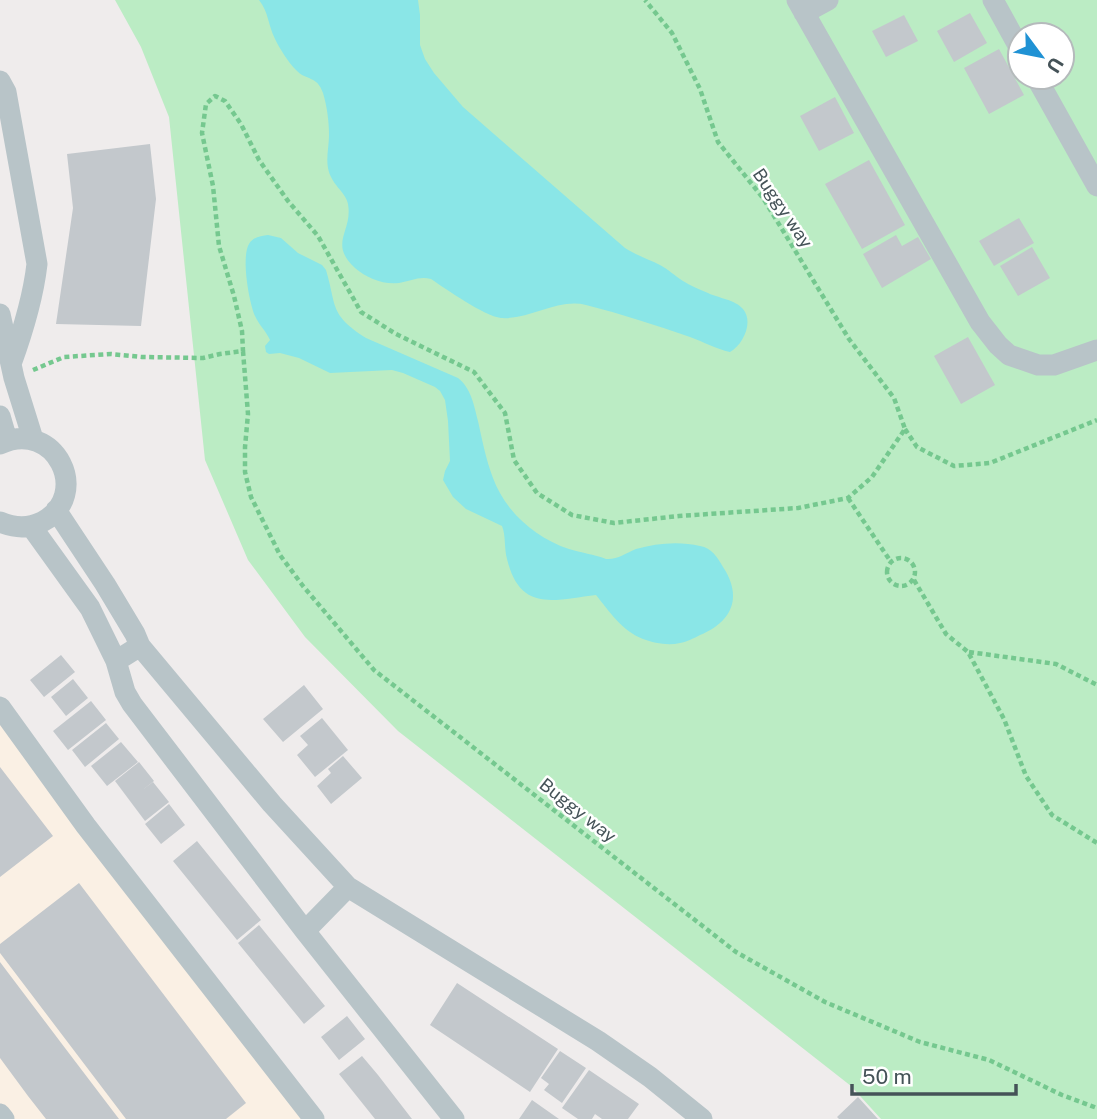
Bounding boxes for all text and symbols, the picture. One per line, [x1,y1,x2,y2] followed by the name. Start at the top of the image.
[1006,21,1076,91] north arrow
[1042,53,1068,77] text: U
[749,164,818,252] street label: Buggy way
[535,774,621,847] street label: Buggy way
[852,1052,1016,1096] scale bar
[862,1064,912,1089] text: 50 m

